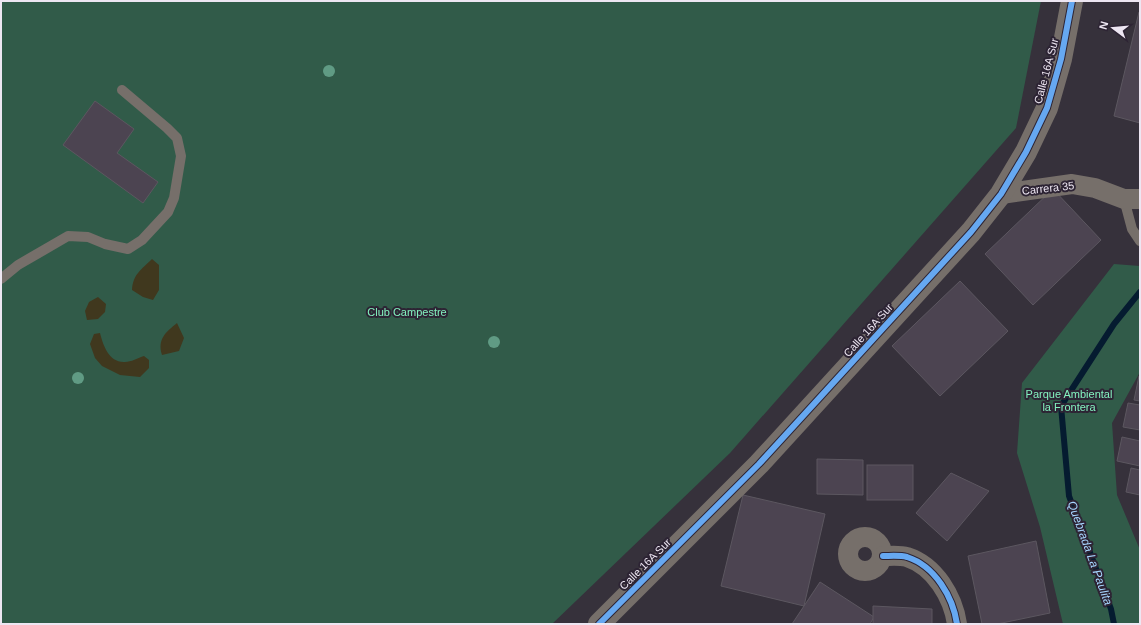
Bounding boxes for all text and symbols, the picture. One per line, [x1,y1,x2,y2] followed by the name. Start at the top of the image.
[1093,8,1133,48] north arrow
[1097,20,1110,31] text: N
[1031,37,1061,105] street label: Calle 16A Sur
[1021,179,1075,197] street label: Carrera 35
[841,301,895,359] street label: Calle 16A Sur
[367,306,447,318] park label: Club Campestre
[1026,388,1112,413] park label: Parque Ambiental la Frontera
[1065,499,1116,607] water label: Quebrada La Paulita
[617,536,673,592] street label: Calle 16A Sur

